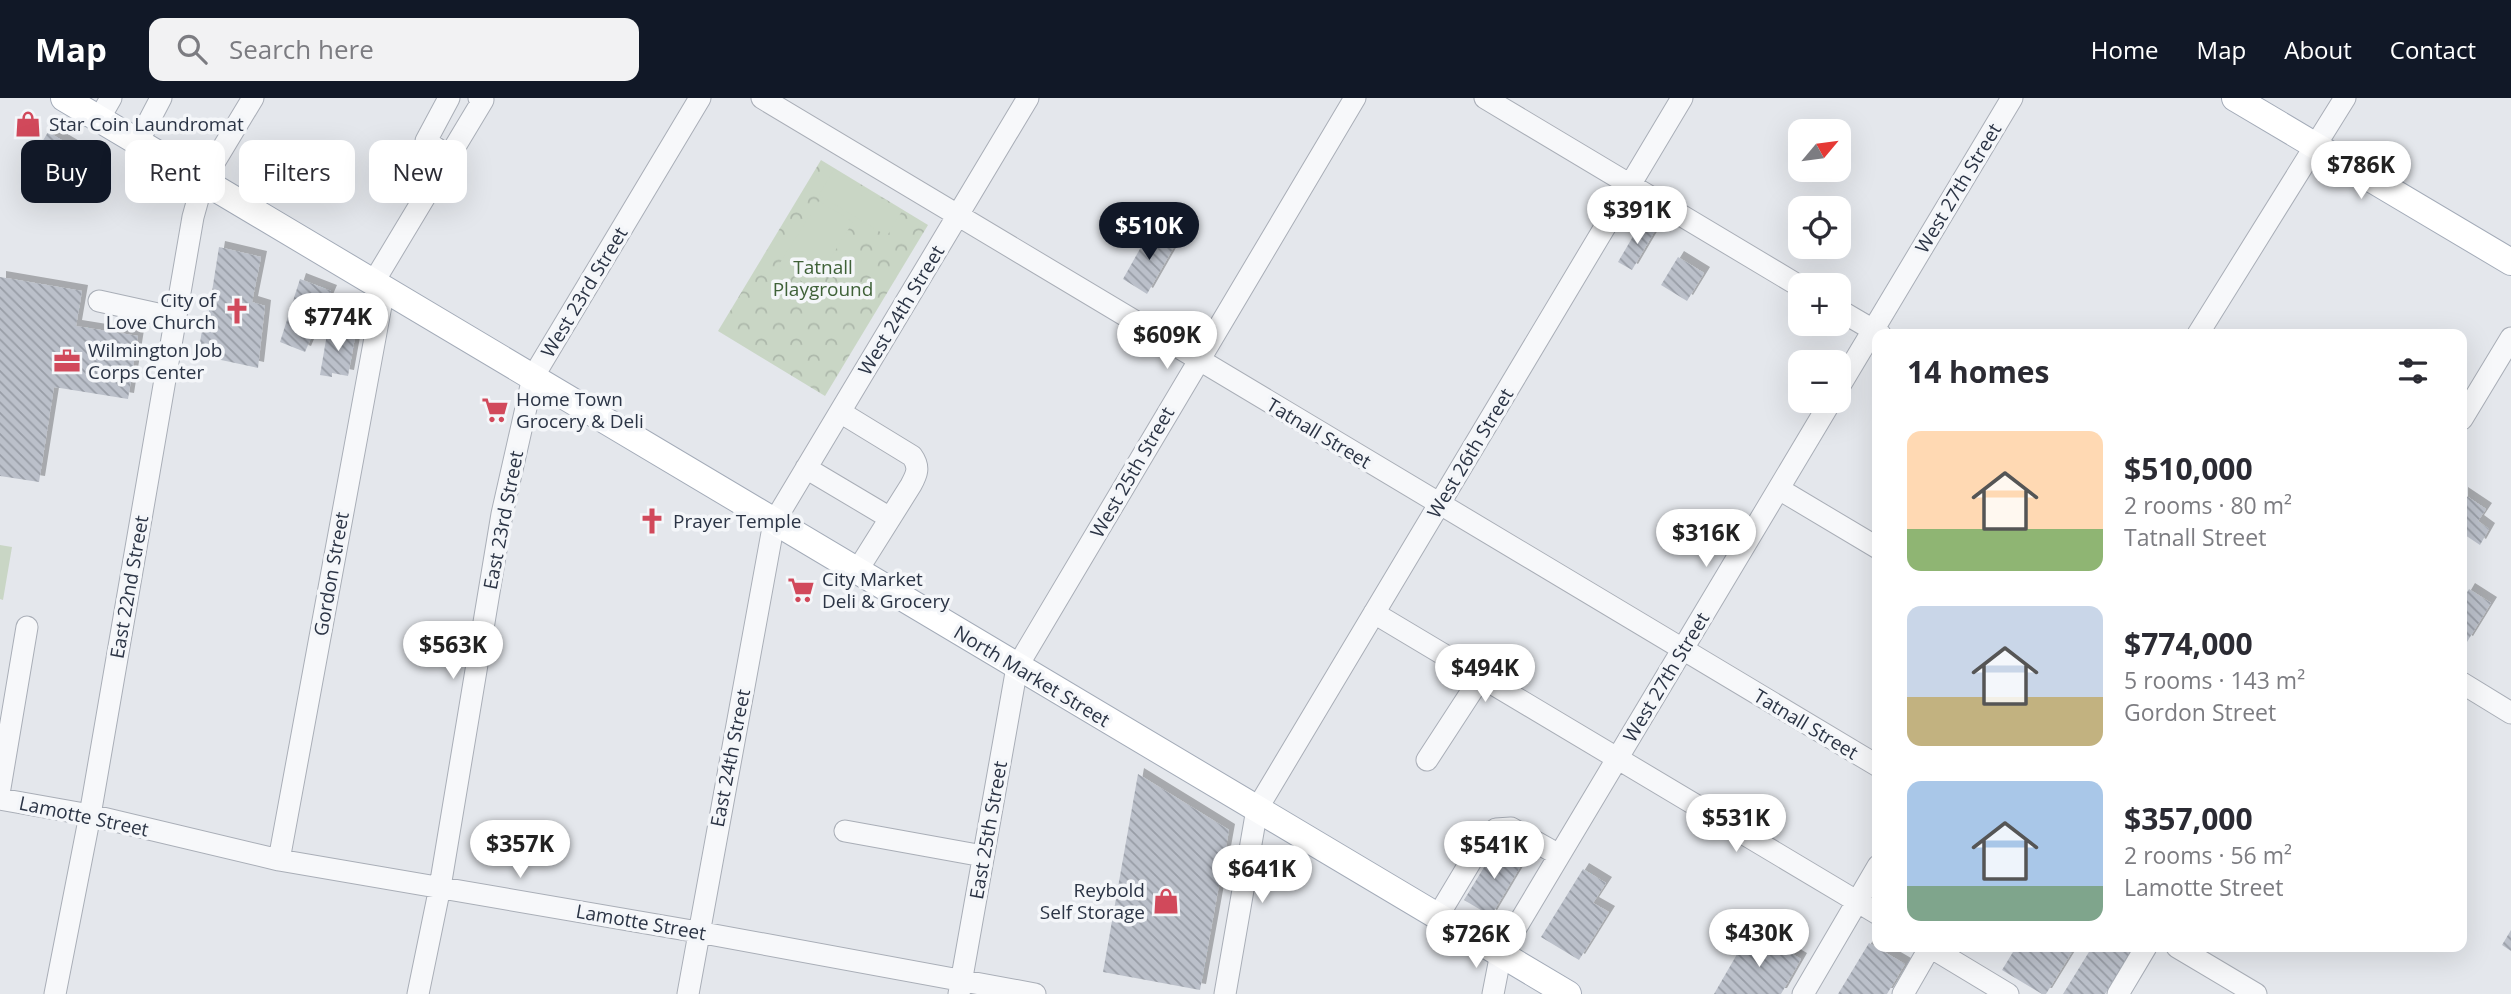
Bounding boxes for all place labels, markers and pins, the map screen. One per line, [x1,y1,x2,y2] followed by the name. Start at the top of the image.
[13,109,43,139] shop icon: Star Coin Laundromat
[49,111,244,137] place label: Star Coin Laundromat
[2312,141,2410,201] pin: $786K
[1588,186,1686,246] pin: $391K
[1100,202,1198,262] pin: $510K
[106,287,218,335] place label: City of Love Church
[289,294,387,353] pin: $774K
[222,296,252,326] church icon: City of Love Church
[1118,312,1216,371] pin: $609K
[88,337,222,385] place label: Wilmington Job Corps Center
[52,346,82,376] office icon: Wilmington Job Corps Center
[516,386,644,434] place label: Home Town Grocery & Deli
[480,395,510,425] supermarket icon: Home Town Grocery & Deli
[637,506,667,536] church icon: Prayer Temple
[673,508,801,534] place label: Prayer Temple
[1657,510,1755,569] pin: $316K
[822,566,950,614] place label: City Market Deli & Grocery
[786,575,816,605] supermarket icon: City Market Deli & Grocery
[404,622,502,681] pin: $563K
[1436,644,1534,704] pin: $494K
[1687,794,1785,854] pin: $531K
[471,820,569,880] pin: $357K
[1445,822,1543,881] pin: $541K
[1213,846,1311,905] pin: $641K
[1040,877,1145,925] place label: Reybold Self Storage
[1151,886,1181,916] shop icon: Reybold Self Storage
[1427,910,1525,970] pin: $726K
[1710,910,1808,969] pin: $430K

